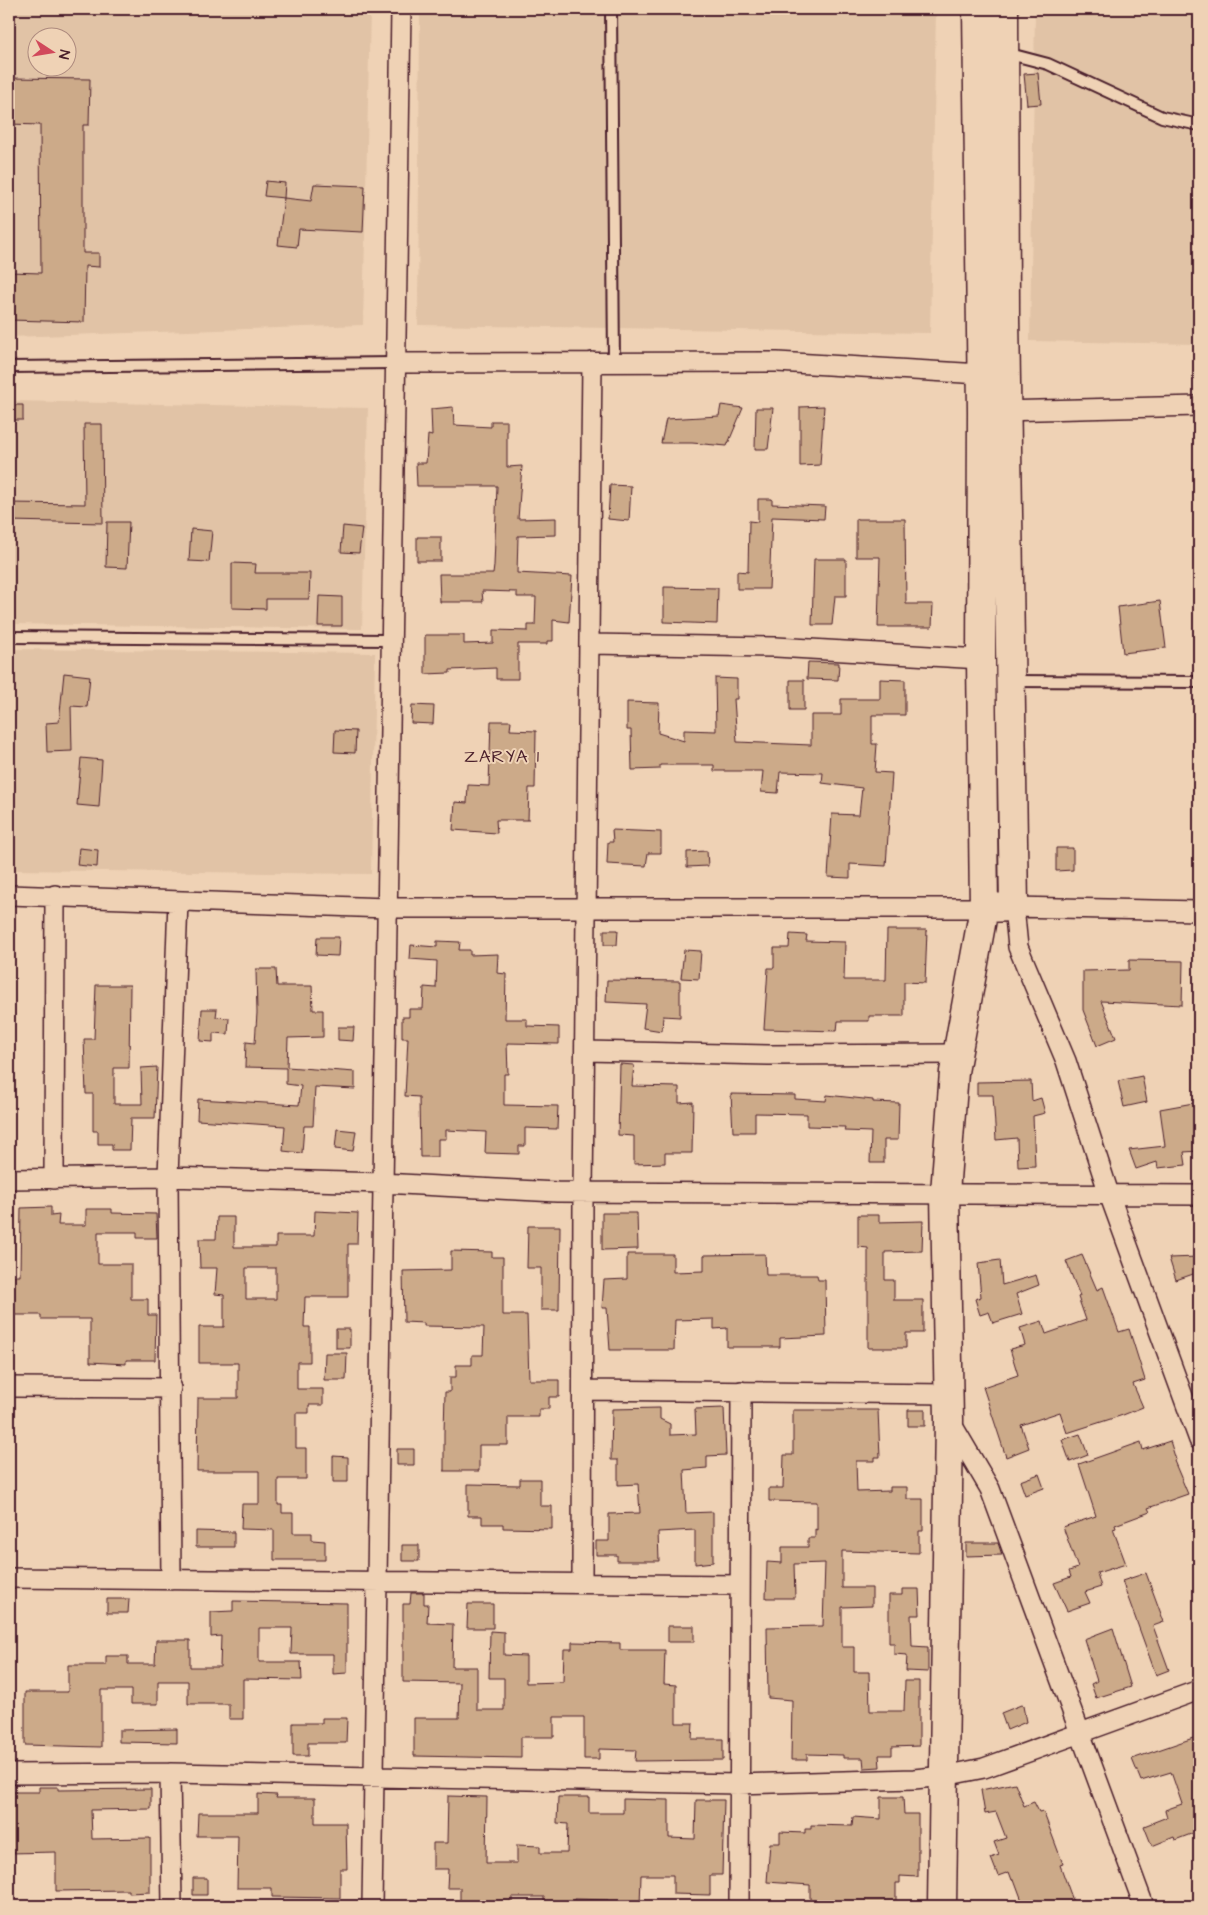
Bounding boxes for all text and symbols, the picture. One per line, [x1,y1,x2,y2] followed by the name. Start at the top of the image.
[28,28,78,78] north arrow
[53,48,74,61] text: N
[464,744,540,769] district label: ZARYA 1

